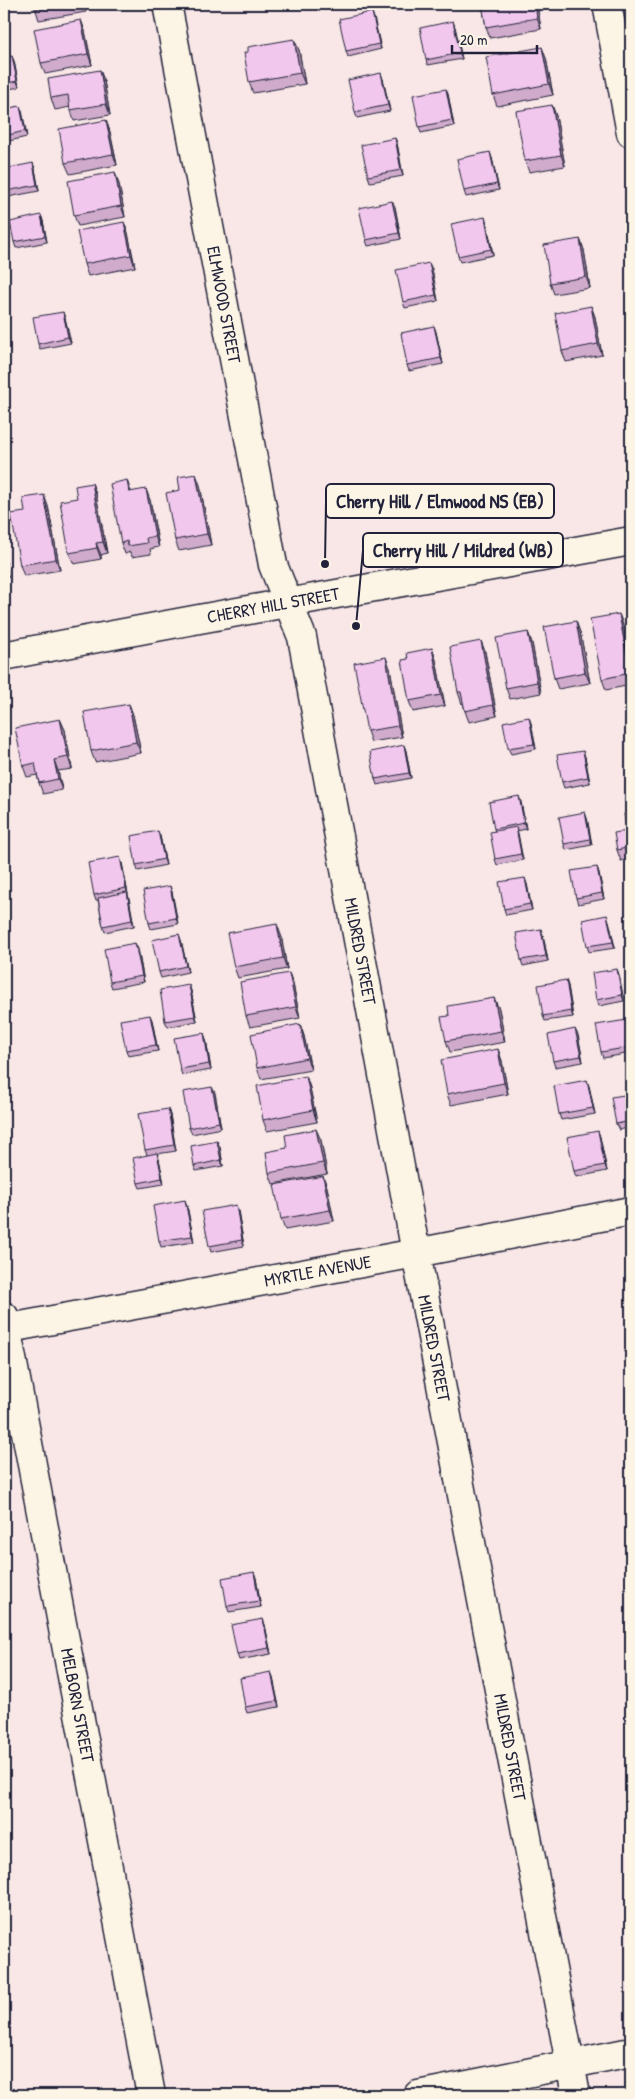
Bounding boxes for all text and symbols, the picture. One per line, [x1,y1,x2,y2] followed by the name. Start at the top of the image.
[452,22,538,54] scale bar
[460,29,487,50] text: 20 m
[201,244,248,366] street label: ELMWOOD STREET
[326,484,554,518] callout: Cherry Hill / Elmwood NS (EB)
[336,488,544,515] text: Cherry Hill / Elmwood NS (EB)
[363,533,563,567] callout: Cherry Hill / Mildred (WB)
[373,537,553,564] text: Cherry Hill / Mildred (WB)
[205,581,342,629] street label: CHERRY HILL STREET
[338,895,383,1007] street label: MILDRED STREET
[262,1249,373,1293] street label: MYRTLE AVENUE
[412,1293,457,1404] street label: MILDRED STREET
[55,1646,101,1765] street label: MELBORN STREET
[488,1692,533,1803] street label: MILDRED STREET

